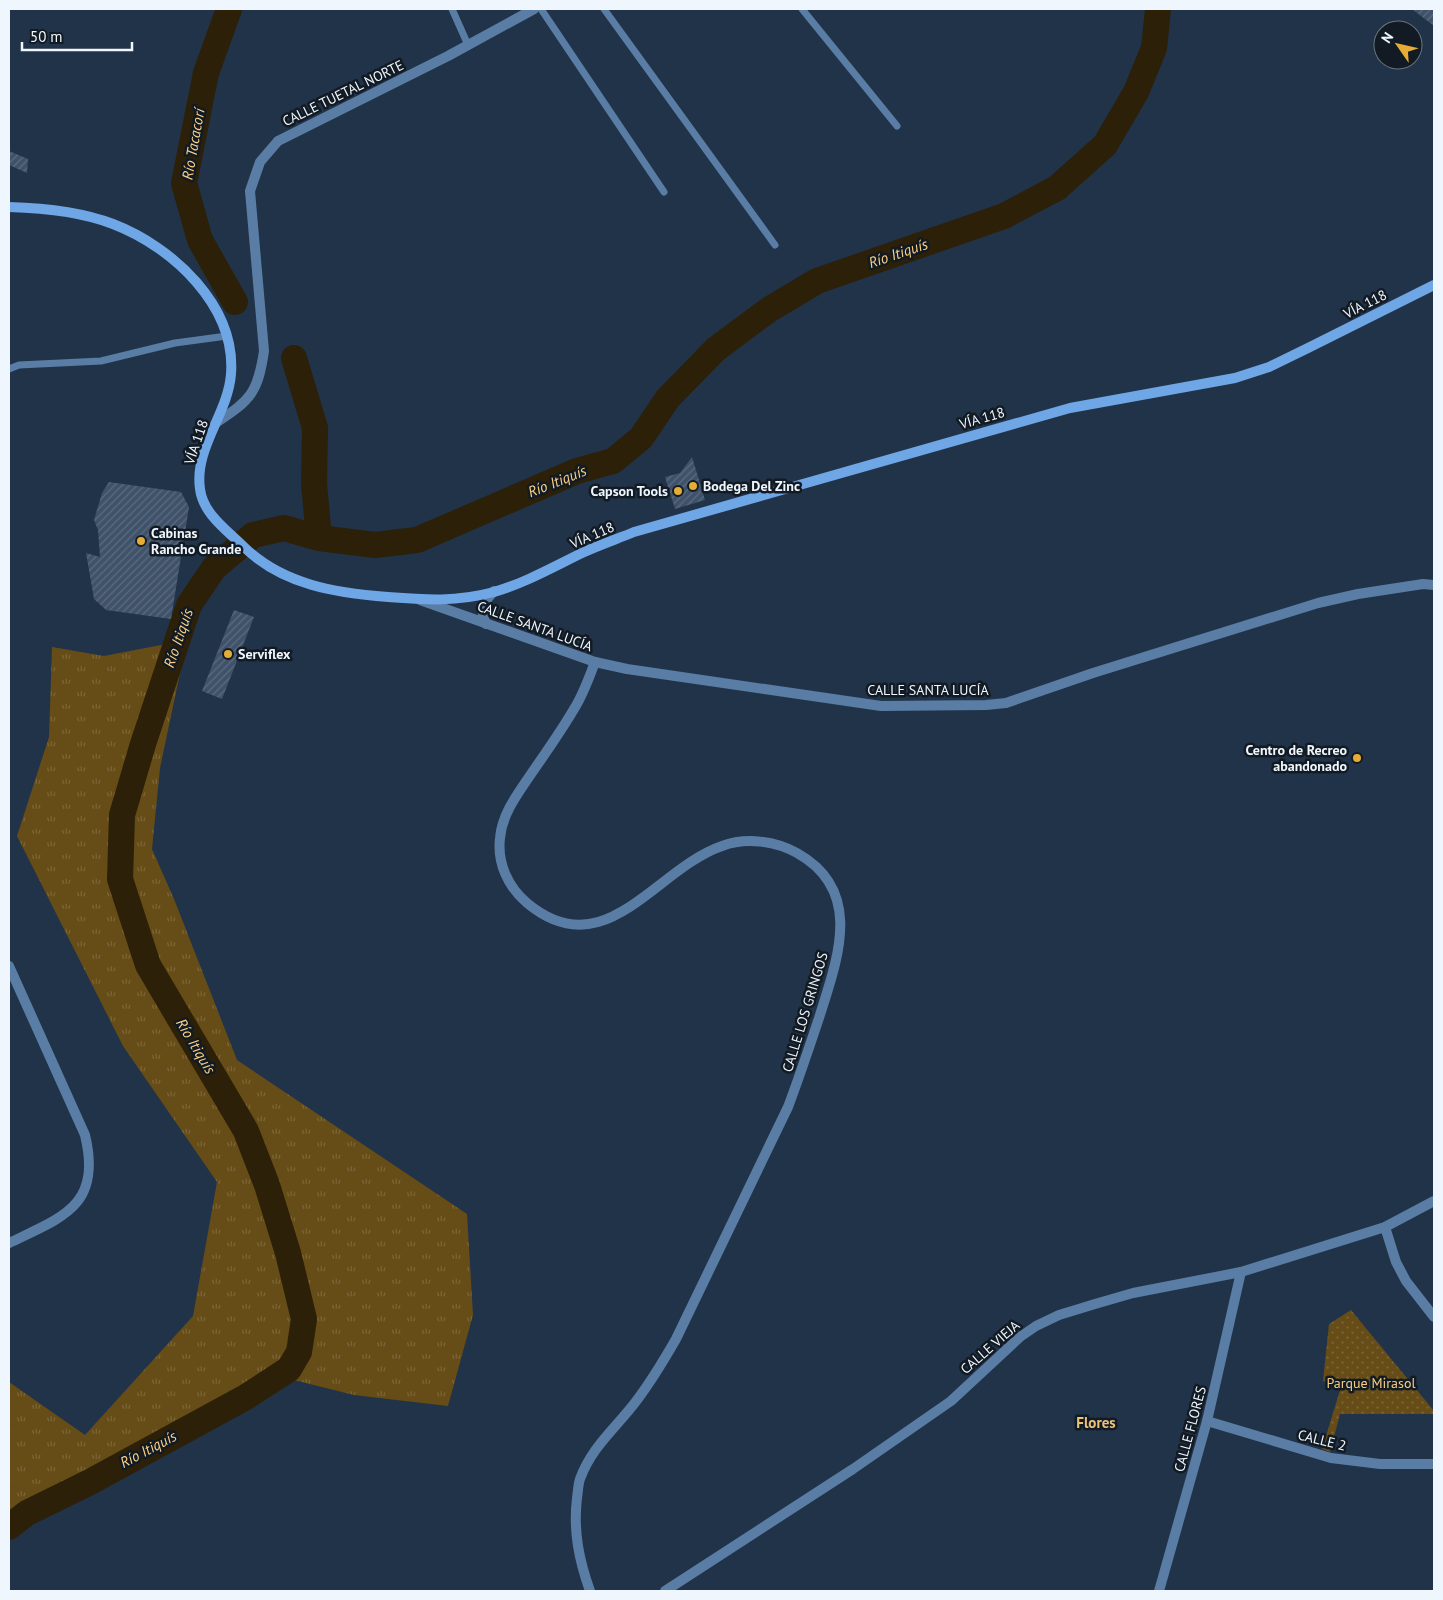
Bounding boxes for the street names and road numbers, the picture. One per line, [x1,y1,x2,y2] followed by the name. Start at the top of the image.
[279,56,407,130] street label: CALLE TUETAL NORTE
[1339,285,1390,323] street label: VÍA 118
[956,403,1007,433] street label: VÍA 118
[180,417,212,468] street label: VÍA 118
[566,518,617,553] street label: VÍA 118
[475,597,596,655] street label: CALLE SANTA LUCÍA
[867,681,989,699] street label: CALLE SANTA LUCÍA
[778,950,832,1074] street label: CALLE LOS GRINGOS
[957,1316,1024,1378] street label: CALLE VIEJA
[1170,1384,1210,1474] street label: CALLE FLORES
[1296,1425,1348,1455] street label: CALLE 2

